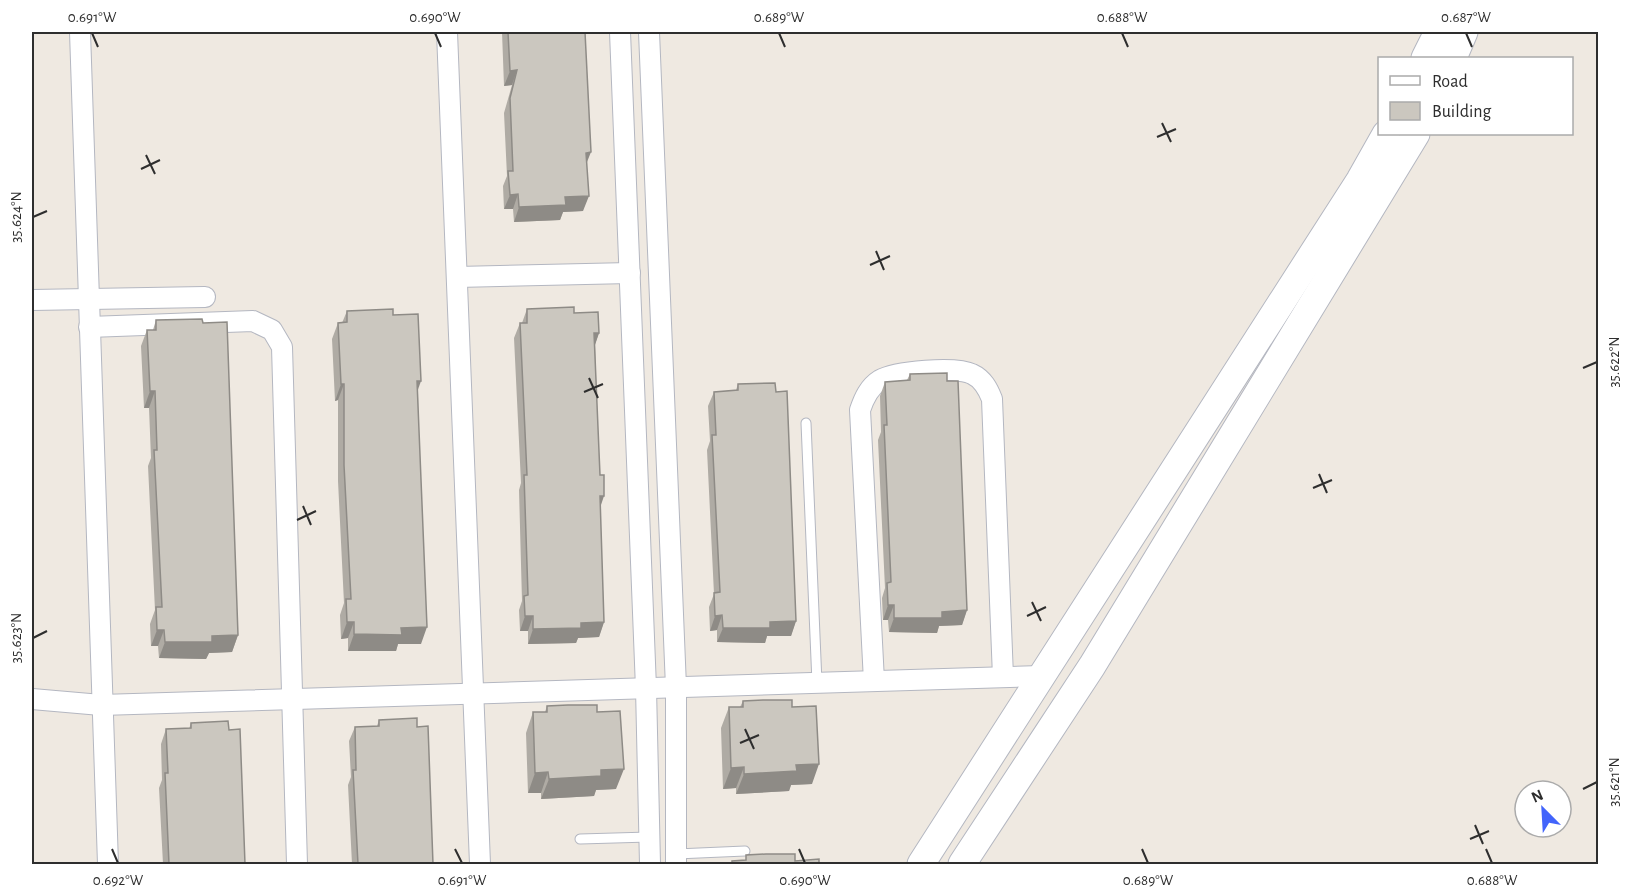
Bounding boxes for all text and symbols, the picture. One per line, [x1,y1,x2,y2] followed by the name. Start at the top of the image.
[68,10,117,25] text: 0.691°W
[409,10,461,25] text: 0.690°W
[754,10,805,25] text: 0.689°W
[1097,10,1148,25] text: 0.688°W
[1441,10,1491,25] text: 0.687°W
[1378,57,1573,135] legend
[1432,73,1468,91] text: Road
[1432,103,1492,121] text: Building
[9,191,24,243] text: 35.624°N
[1607,336,1622,388] text: 35.622°N
[9,613,24,663] text: 35.623°N
[1607,757,1622,807] text: 35.621°N
[1513,779,1573,839] north arrow
[1529,787,1546,806] text: N
[93,873,144,888] text: 0.692°W
[438,873,487,888] text: 0.691°W
[779,873,831,888] text: 0.690°W
[1123,873,1174,888] text: 0.689°W
[1467,873,1518,888] text: 0.688°W

